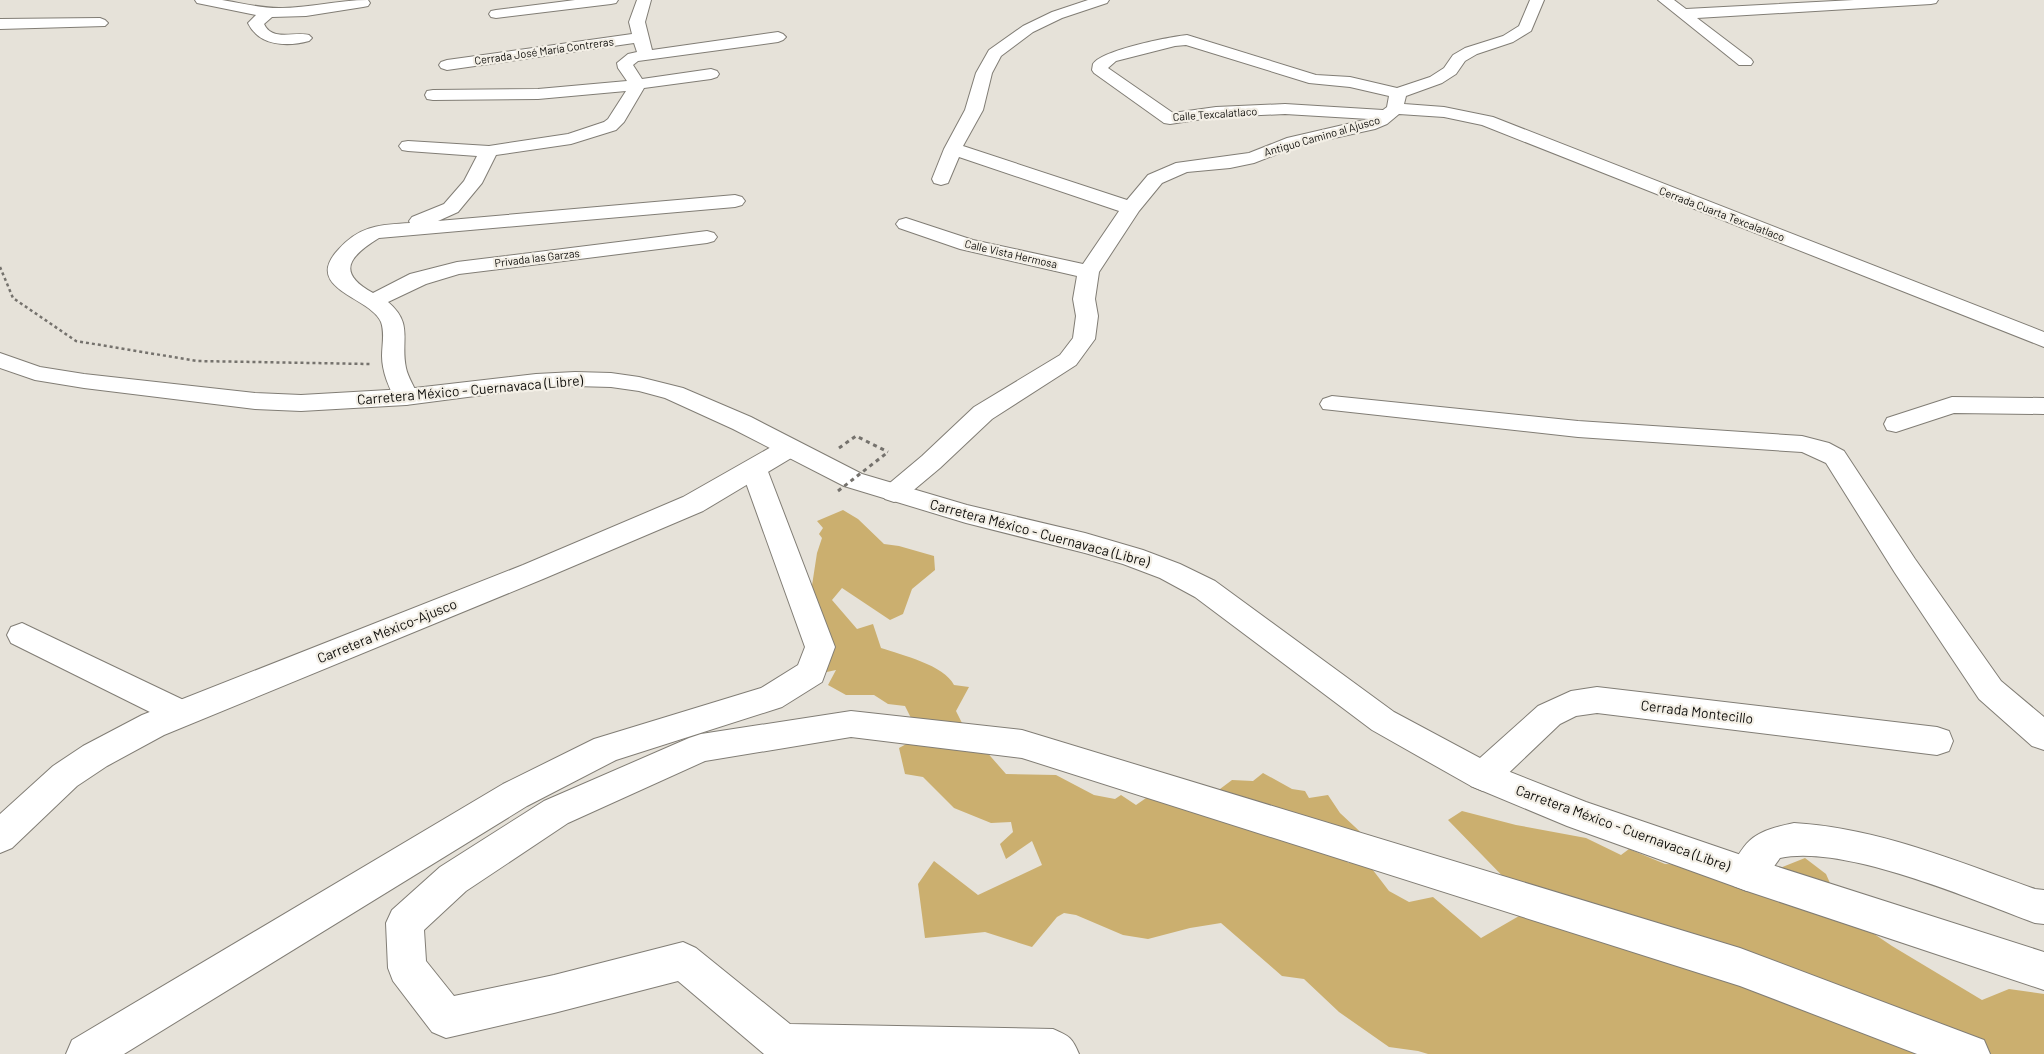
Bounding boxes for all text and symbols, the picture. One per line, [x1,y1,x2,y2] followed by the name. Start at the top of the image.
[473,34,614,67] street label: Cerrada José María Contreras
[1172,104,1258,123] street label: Calle Texcalatlaco
[1262,113,1381,158] street label: Antiguo Camino al Ajusco
[1657,184,1787,244] street label: Cerrada Cuarta Texcalatlaco
[963,237,1059,271] street label: Calle Vista Hermosa
[494,246,580,269] street label: Privada las Garzas
[356,371,584,408] street label: Carretera México - Cuernavaca (Libre)
[928,495,1152,570] street label: Carretera México - Cuernavaca (Libre)
[314,595,459,666] street label: Carretera México-Ajusco
[1640,696,1754,727] street label: Cerrada Montecillo
[1514,781,1733,874] street label: Carretera México - Cuernavaca (Libre)

